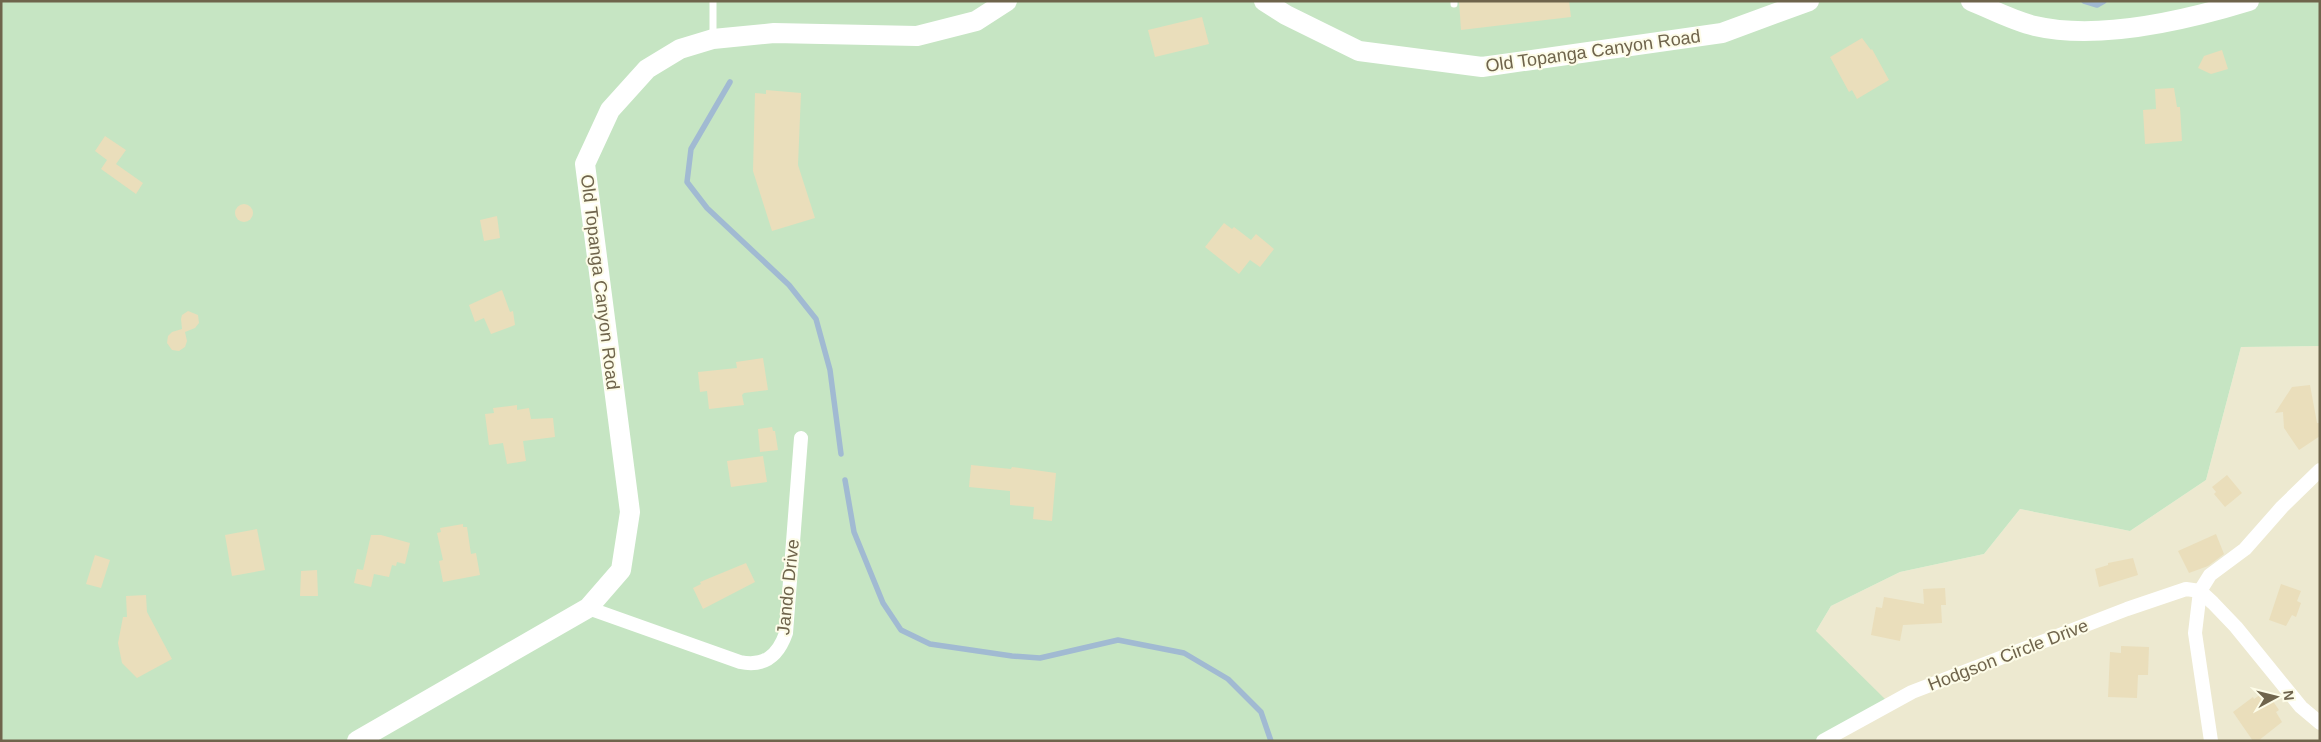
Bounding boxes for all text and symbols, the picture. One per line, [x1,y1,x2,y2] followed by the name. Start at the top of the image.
[1484,26,1702,76] street label: Old Topanga Canyon Road
[577,173,623,391] street label: Old Topanga Canyon Road
[773,538,803,636] street label: Jando Drive
[1925,615,2091,695] street label: Hodgson Circle Drive
[2251,672,2301,722] north arrow
[2280,689,2297,701] text: N

